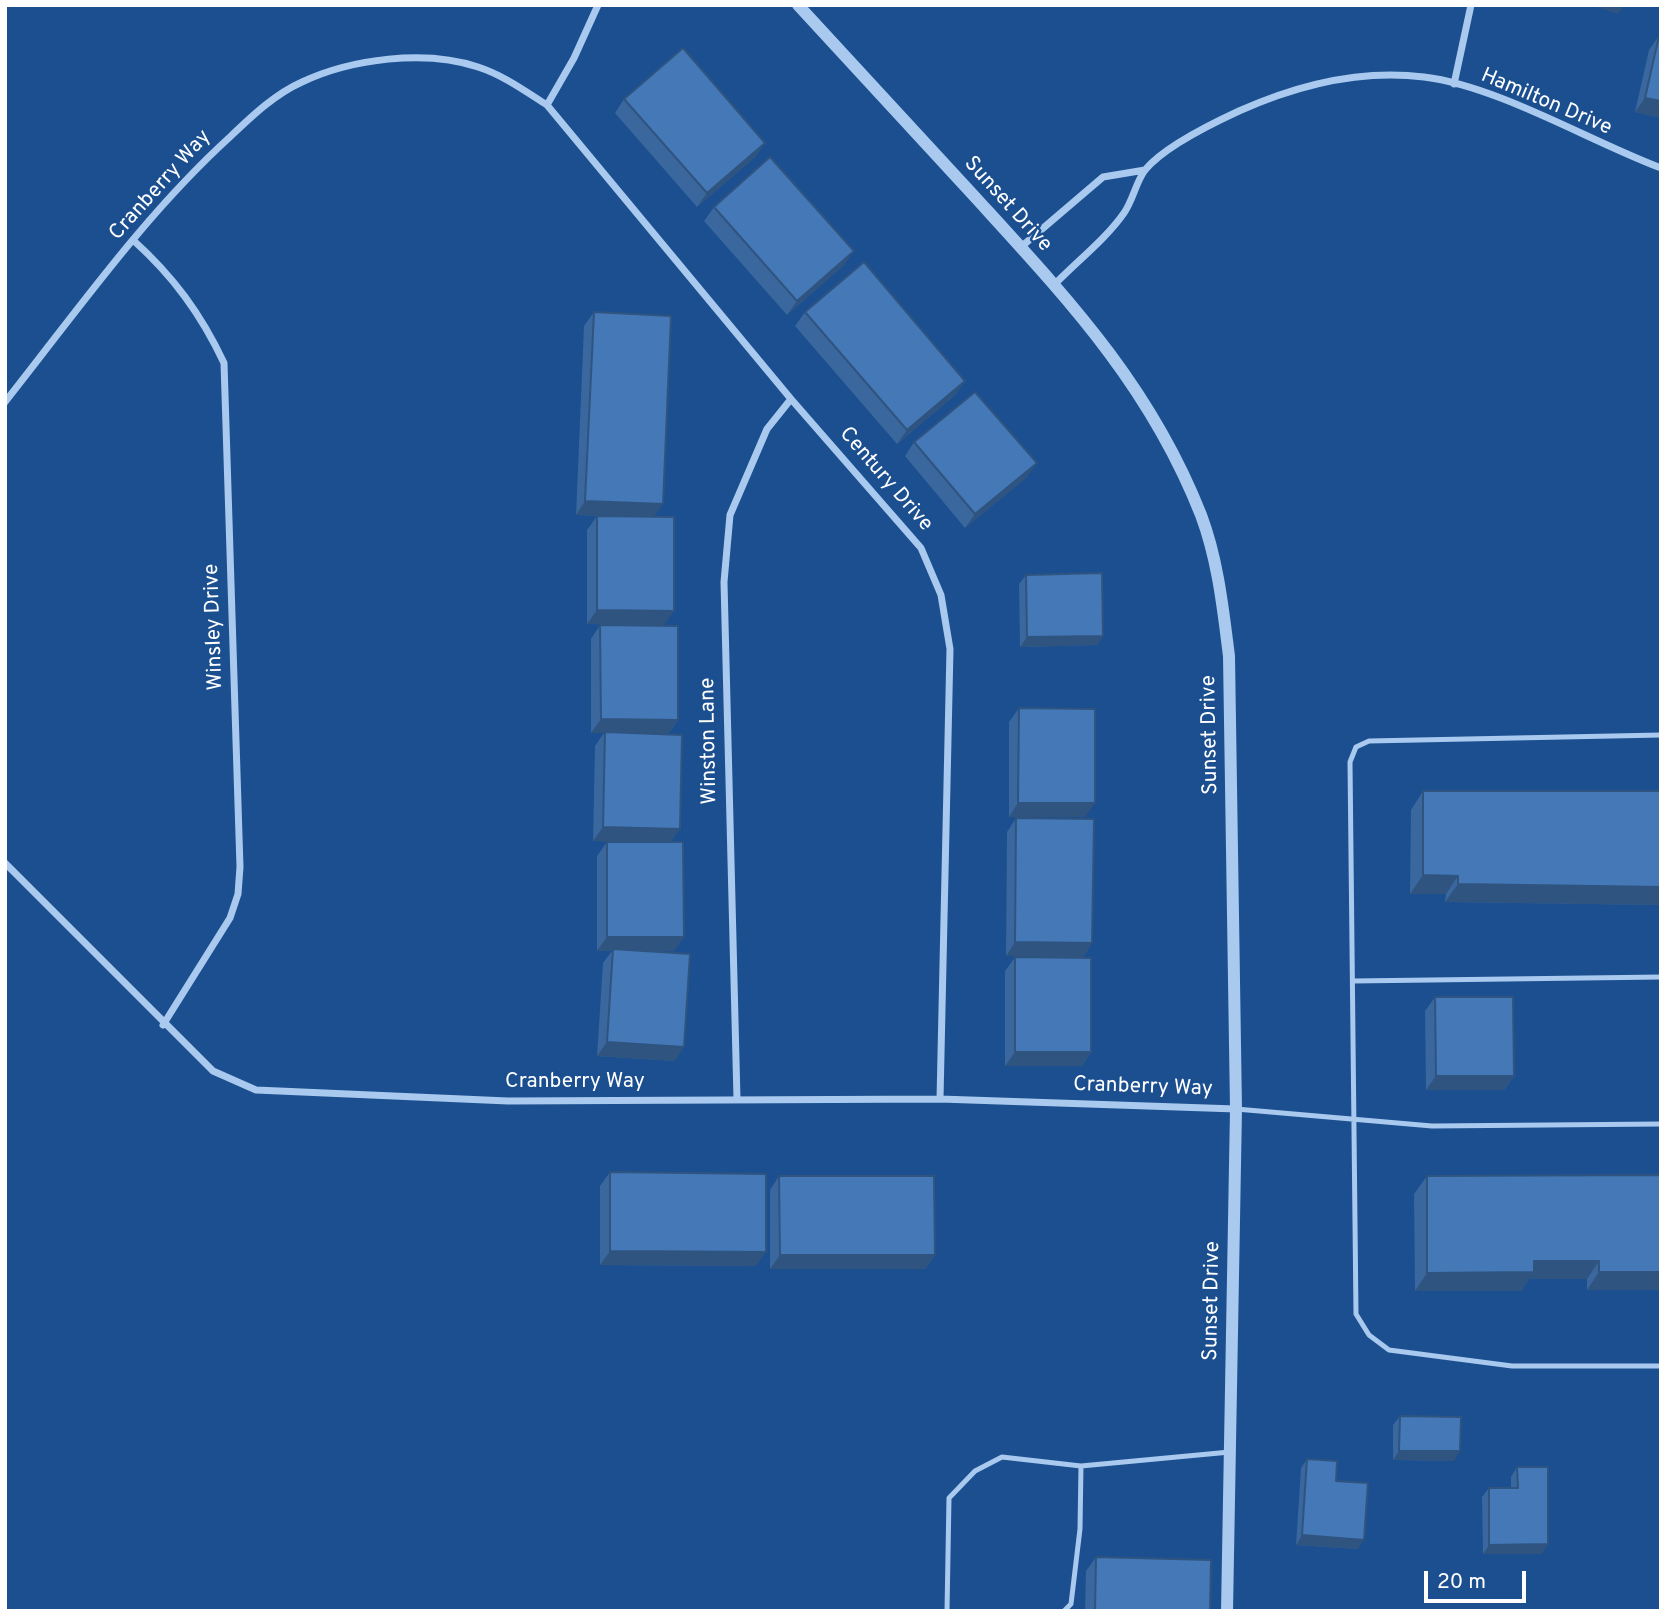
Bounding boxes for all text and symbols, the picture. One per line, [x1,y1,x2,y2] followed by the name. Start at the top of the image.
[1477,64,1615,142] street label: Hamilton Drive
[105,126,217,246] street label: Cranberry Way
[958,152,1056,258] street label: Sunset Drive
[833,423,937,537] street label: Century Drive
[200,563,230,691] street label: Winsley Drive
[1197,675,1225,795] street label: Sunset Drive
[696,677,724,805] street label: Winston Lane
[505,1070,645,1096] street label: Cranberry Way
[1073,1073,1213,1103] street label: Cranberry Way
[1199,1241,1227,1361] street label: Sunset Drive
[1428,1556,1530,1600] scale bar
[1437,1569,1486,1596] text: 20 m

